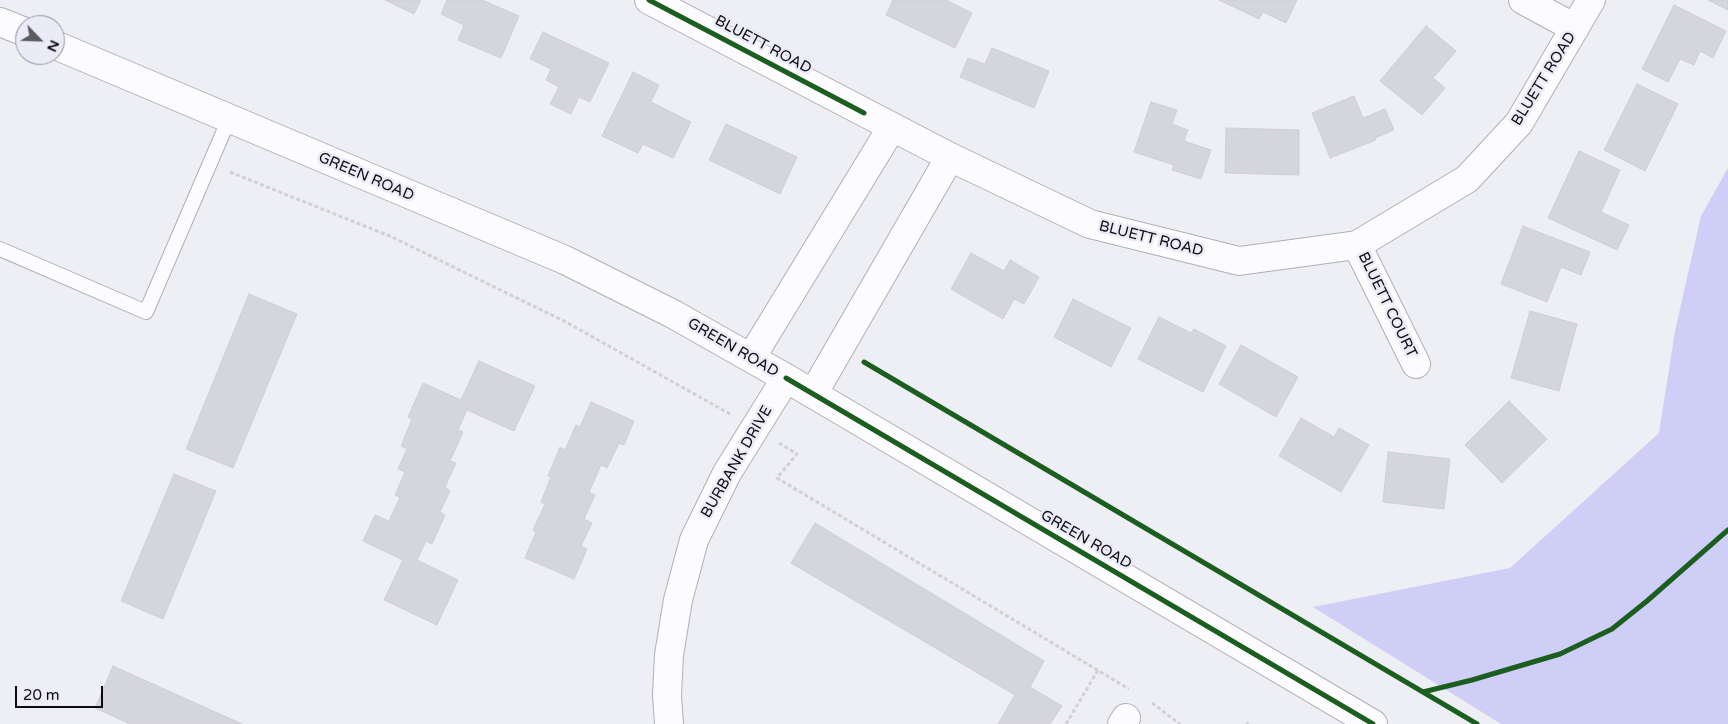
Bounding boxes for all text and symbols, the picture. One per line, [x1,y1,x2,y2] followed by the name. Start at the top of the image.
[712,12,814,78] street label: BLUETT ROAD
[15,15,65,65] north arrow
[1508,29,1580,129] street label: BLUETT ROAD
[43,37,63,54] text: N
[315,149,417,205] street label: GREEN ROAD
[1097,217,1205,261] street label: BLUETT ROAD
[1354,249,1420,361] street label: BLUETT COURT
[684,315,782,381] street label: GREEN ROAD
[698,403,776,521] street label: BURBANK DRIVE
[1037,507,1135,573] street label: GREEN ROAD
[18,676,105,708] scale bar
[23,686,60,704] text: 20 m

